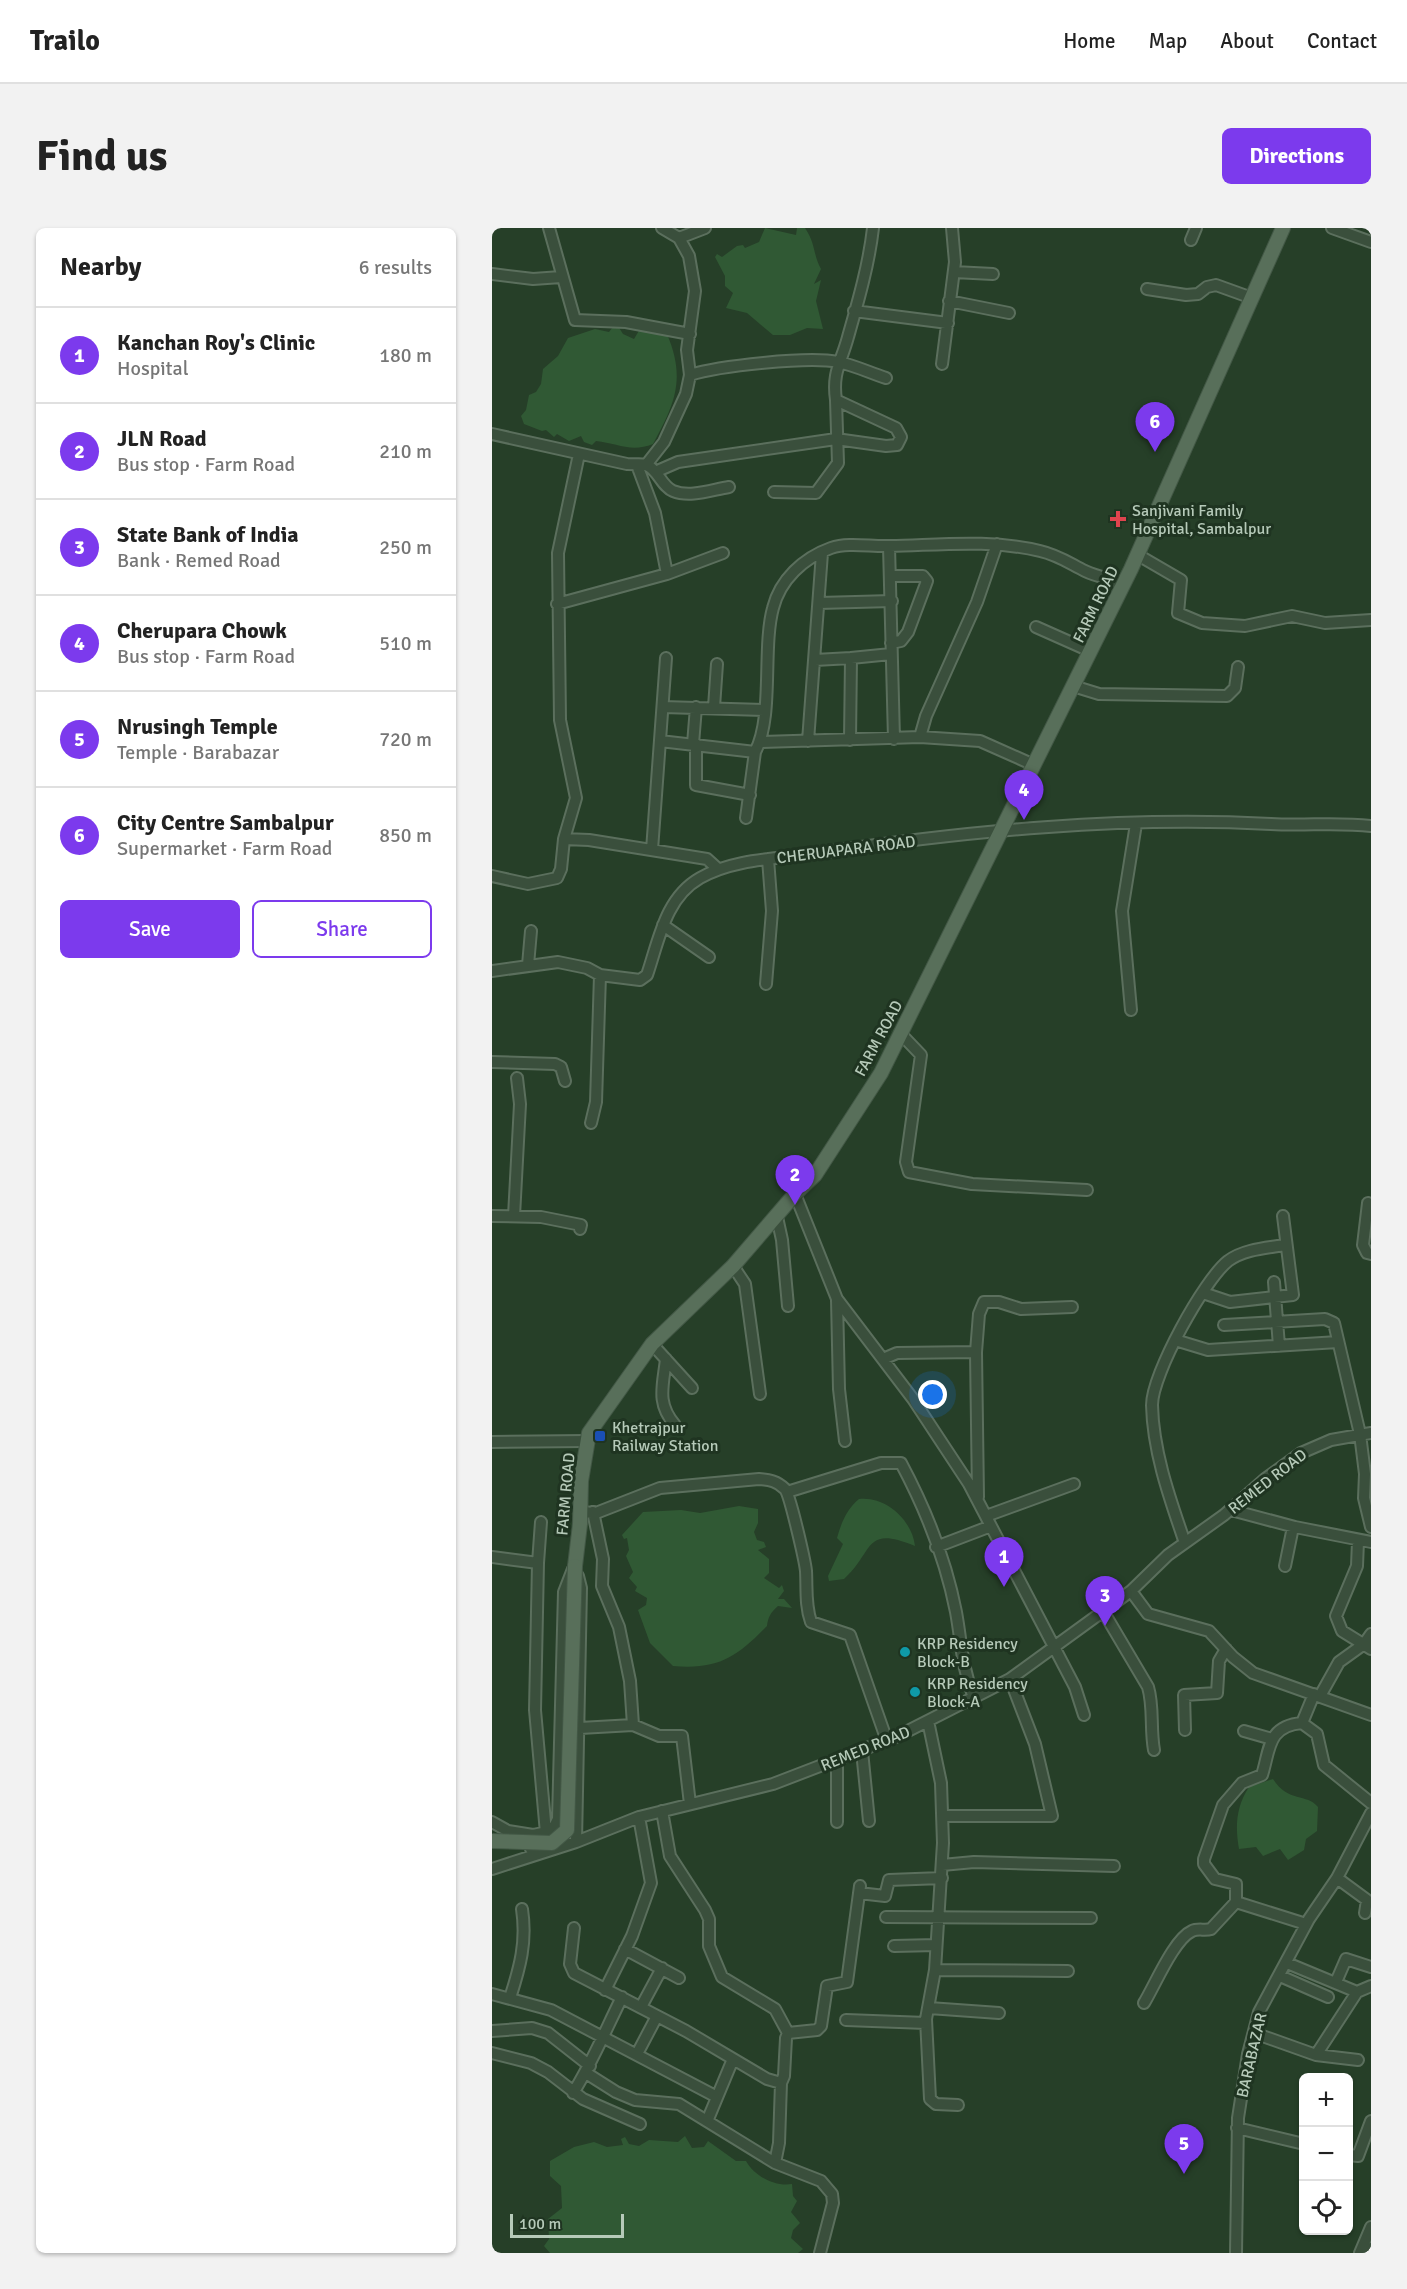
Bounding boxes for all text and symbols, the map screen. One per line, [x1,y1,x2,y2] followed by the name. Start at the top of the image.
[30,24,100,58] text: Trailo
[1063,28,1116,54] text: Home
[1149,28,1187,54] text: Map
[1220,28,1274,54] text: About
[1307,28,1377,54] text: Contact
[1222,128,1371,184] button: Directions
[36,131,167,182] text: Find us
[60,251,141,283] text: Nearby
[359,255,432,280] text: 6 results
[117,329,315,356] text: Kanchan Roy's Clinic
[74,343,85,368] text: 1
[379,343,432,368] text: 180 m
[117,356,189,381] text: Hospital
[1136,402,1174,452] pin: 6
[117,425,207,452] text: JLN Road
[74,439,85,464] text: 2
[379,439,432,464] text: 210 m
[117,452,295,477] text: Bus stop · Farm Road
[1132,501,1271,539] place label: Sanjivani Family Hospital, Sambalpur
[1109,510,1127,528] marker: Sanjivani Family Hospital, Sambalpur
[117,521,299,548] text: State Bank of India
[74,535,85,560] text: 3
[379,535,432,560] text: 250 m
[117,548,281,573] text: Bank · Remed Road
[1069,563,1123,646] street label: FARM ROAD
[117,617,287,644] text: Cherupara Chowk
[74,631,85,656] text: 4
[379,631,432,656] text: 510 m
[117,644,295,669] text: Bus stop · Farm Road
[117,713,278,740] text: Nrusingh Temple
[74,727,85,752] text: 5
[379,727,432,752] text: 720 m
[117,740,279,765] text: Temple · Barabazar
[1004,770,1044,820] pin: 4
[117,809,334,836] text: City Centre Sambalpur
[74,823,85,848] text: 6
[379,823,432,848] text: 850 m
[776,832,917,868] street label: CHERUAPARA ROAD
[117,836,332,861] text: Supermarket · Farm Road
[60,900,240,958] button: Save
[252,900,432,958] button: Share
[851,997,907,1080] street label: FARM ROAD
[776,1156,814,1205] pin: 2
[918,1380,947,1409] your location
[612,1418,718,1456] place label: Khetrajpur Railway Station
[593,1429,607,1443] marker: Khetrajpur Railway Station
[1224,1445,1311,1519] street label: REMED ROAD
[552,1452,580,1536] street label: FARM ROAD
[984,1538,1024,1587] pin: 1
[1086,1576,1124,1626] pin: 3
[917,1634,1018,1672] place label: KRP Residency Block-B
[898,1645,912,1659] marker: KRP Residency Block-B
[927,1674,1028,1712] place label: KRP Residency Block-A
[908,1685,922,1699] marker: KRP Residency Block-A
[818,1722,913,1776] street label: REMED ROAD
[1232,2010,1272,2100] street label: BARABAZAR
[1299,2073,1353,2235] map controls
[1299,2073,1353,2127] button: +
[1164,2124,1204,2174] pin: 5
[1299,2127,1353,2181] button: −
[1299,2181,1353,2235] button: locate
[510,2211,624,2238] scale bar
[519,2214,561,2234] text: 100 m

